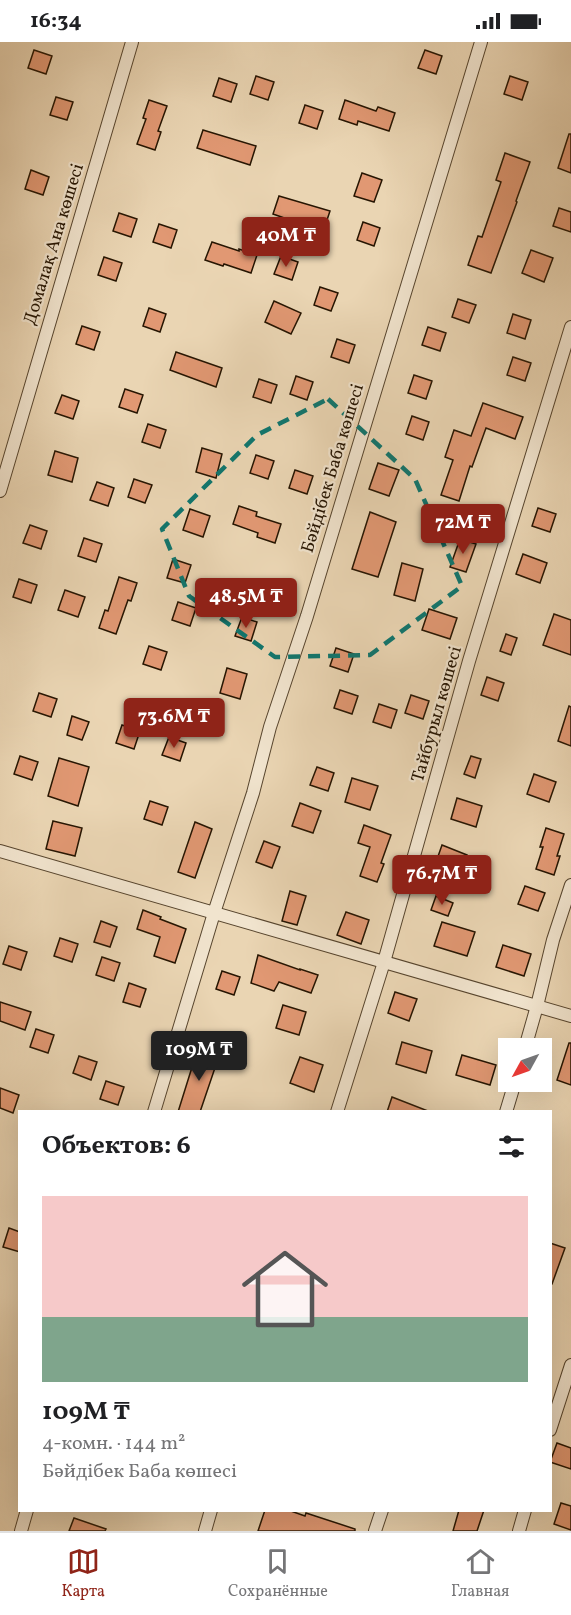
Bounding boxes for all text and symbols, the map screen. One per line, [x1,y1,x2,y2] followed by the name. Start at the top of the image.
[30,6,82,37] text: 16:34
[18,161,91,328] street label: Домалақ Ана көшесі
[244,217,328,268] pin: 40M ₸
[256,222,316,250] text: 40M ₸
[296,381,371,556] street label: Бәйдібек Баба көшесі
[421,504,505,555] pin: 72M ₸
[435,509,491,537] text: 72M ₸
[191,578,301,629] pin: 48.5M ₸
[209,583,283,611] text: 48.5M ₸
[406,643,469,786] street label: Тайбурыл көшесі
[119,698,229,749] pin: 73.6M ₸
[138,703,210,731] text: 73.6M ₸
[387,855,497,906] pin: 76.7M ₸
[406,860,478,888] text: 76.7M ₸
[150,1031,248,1082] pin: 109M ₸
[165,1036,233,1064] text: 109M ₸
[498,1038,552,1092] north arrow
[498,1038,552,1092] map controls
[42,1128,191,1164] text: Объектов: 6
[495,1130,528,1163] icon: filters
[231,1235,339,1343] icon: home
[42,1394,130,1430] text: 109M ₸
[42,1430,185,1458] text: 4-комн. · 144 m²
[42,1458,237,1486] text: Бәйдібек Баба көшесі
[62,1545,105,1603] tab: Карта
[228,1545,328,1603] tab: Сохранённые
[451,1545,509,1603] tab: Главная

